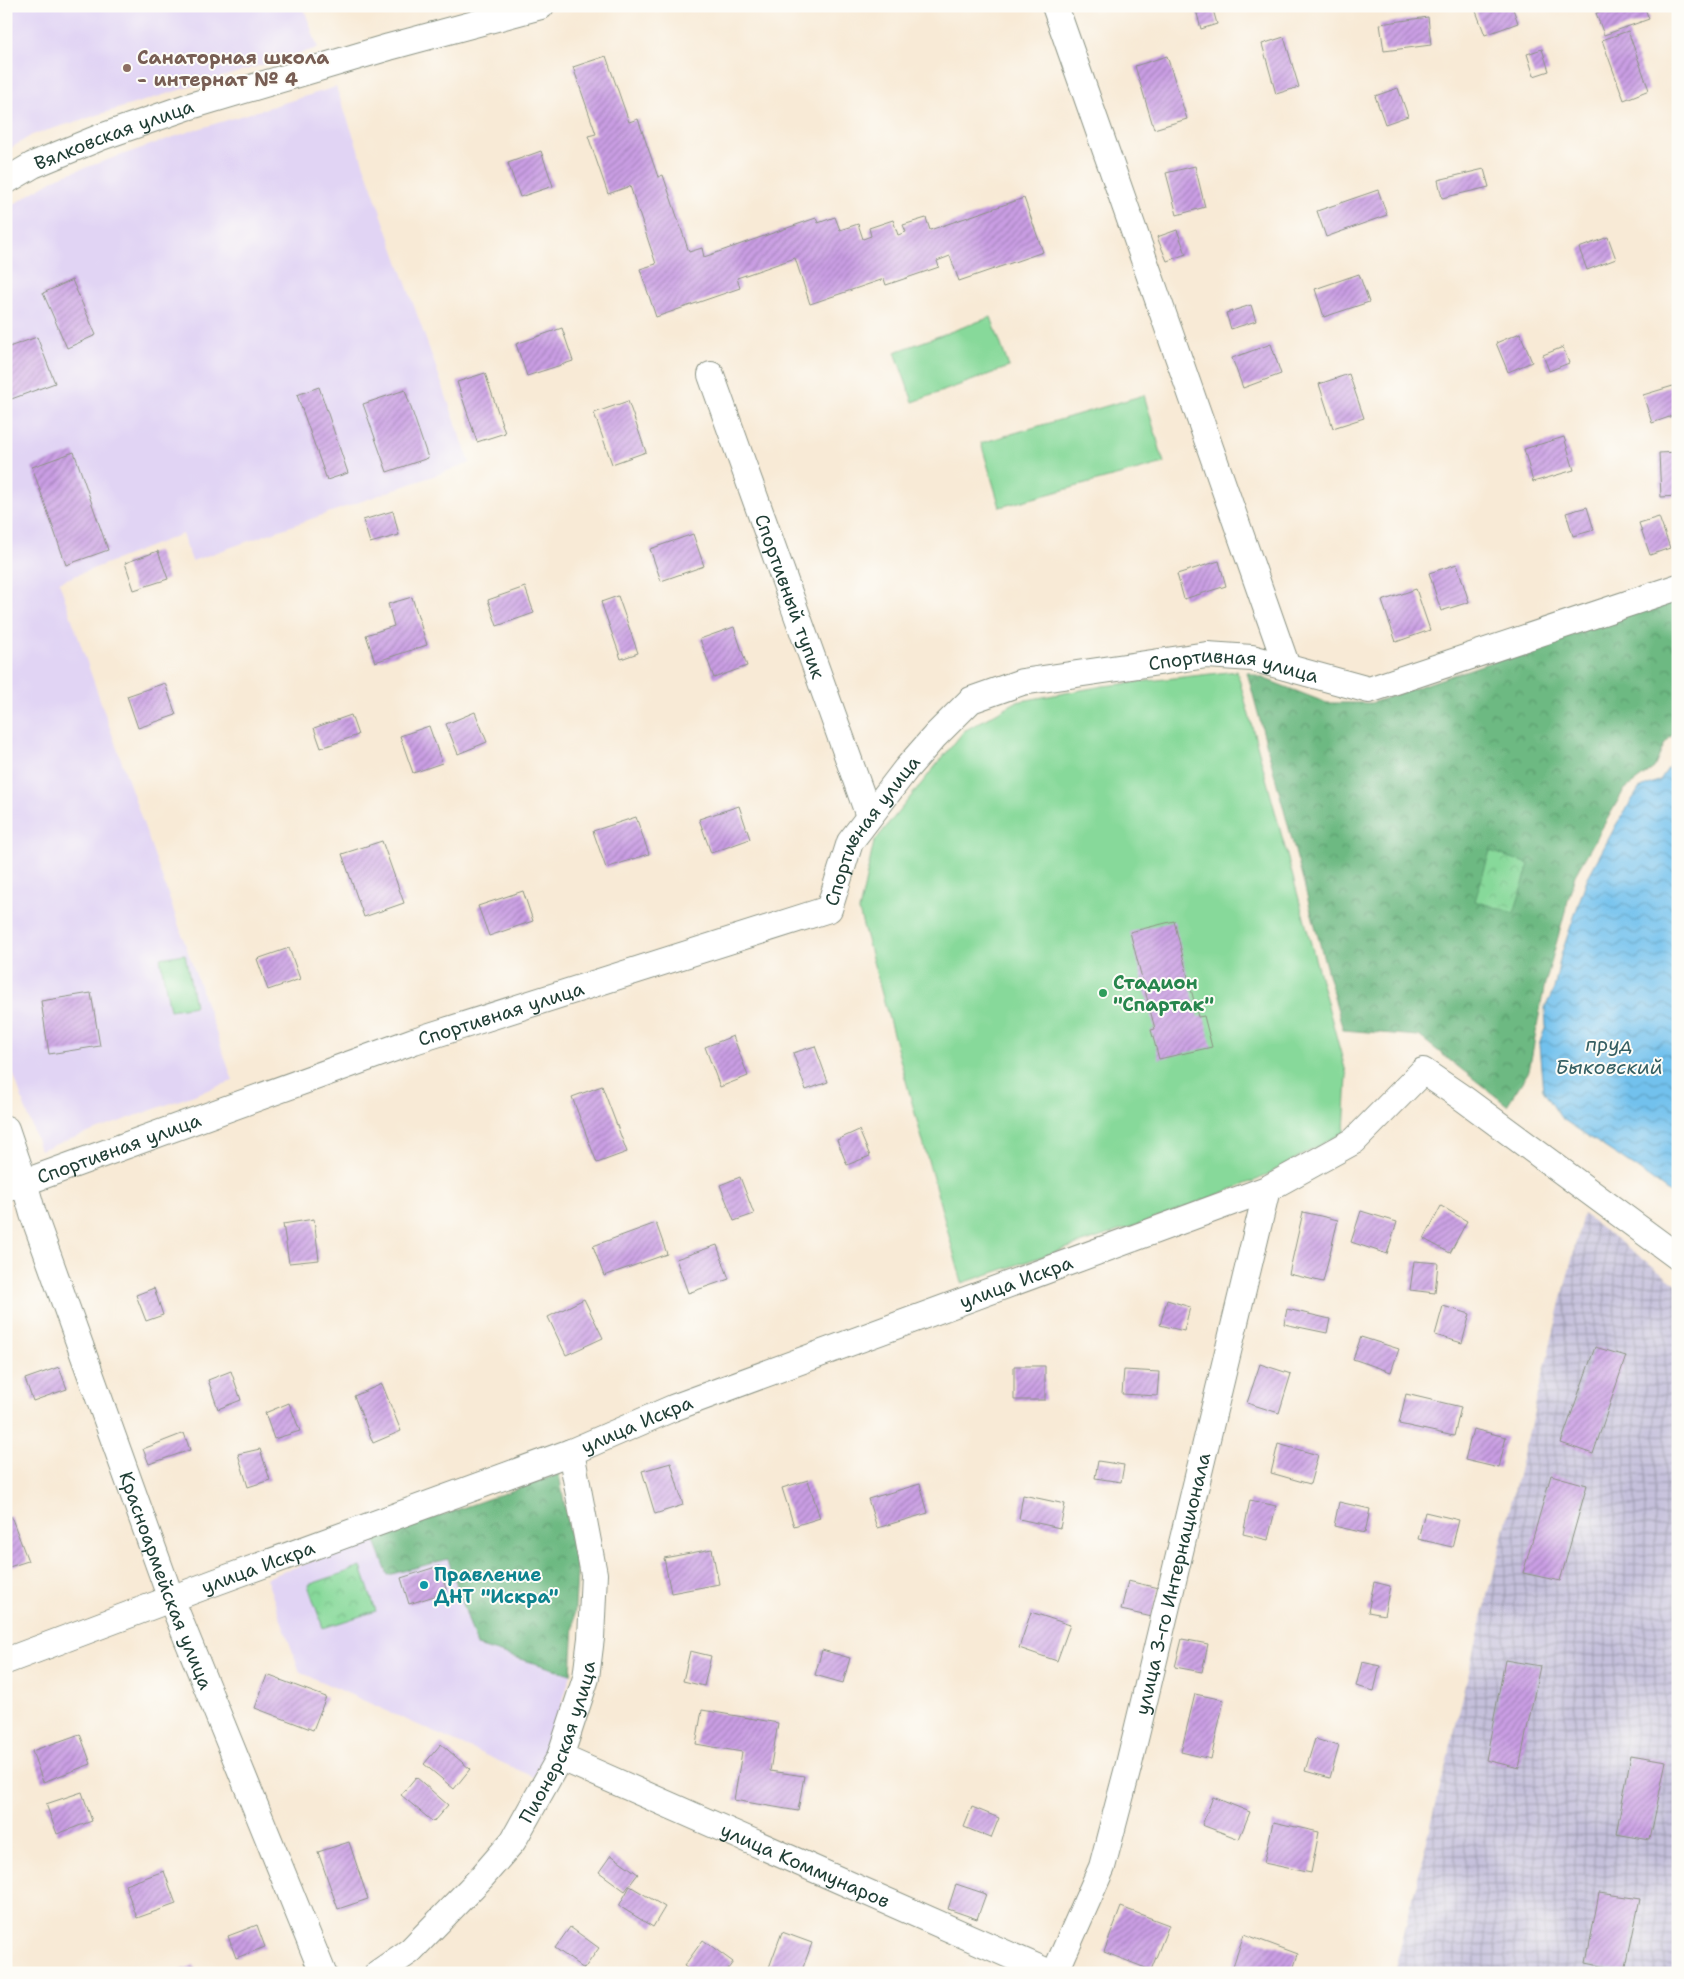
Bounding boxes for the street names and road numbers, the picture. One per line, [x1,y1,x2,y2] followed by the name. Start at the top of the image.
[31,94,197,176] street label: Вялковская улица
[749,511,831,682] street label: Спортивный тупик
[1147,643,1322,689] street label: Спортивная улица
[819,750,926,909] street label: Спортивная улица
[415,976,587,1052] street label: Спортивная улица
[33,1107,205,1190] street label: Спортивная улица
[956,1250,1076,1314] street label: улица Искра
[577,1390,696,1459] street label: улица Искра
[1129,1450,1216,1717] street label: улица 3-го Интернационала
[113,1468,218,1693] street label: Красноармейская улица
[198,1535,318,1599] street label: улица Искра
[514,1660,601,1828] street label: Пионерская улица
[717,1817,894,1914] street label: улица Коммунаров

